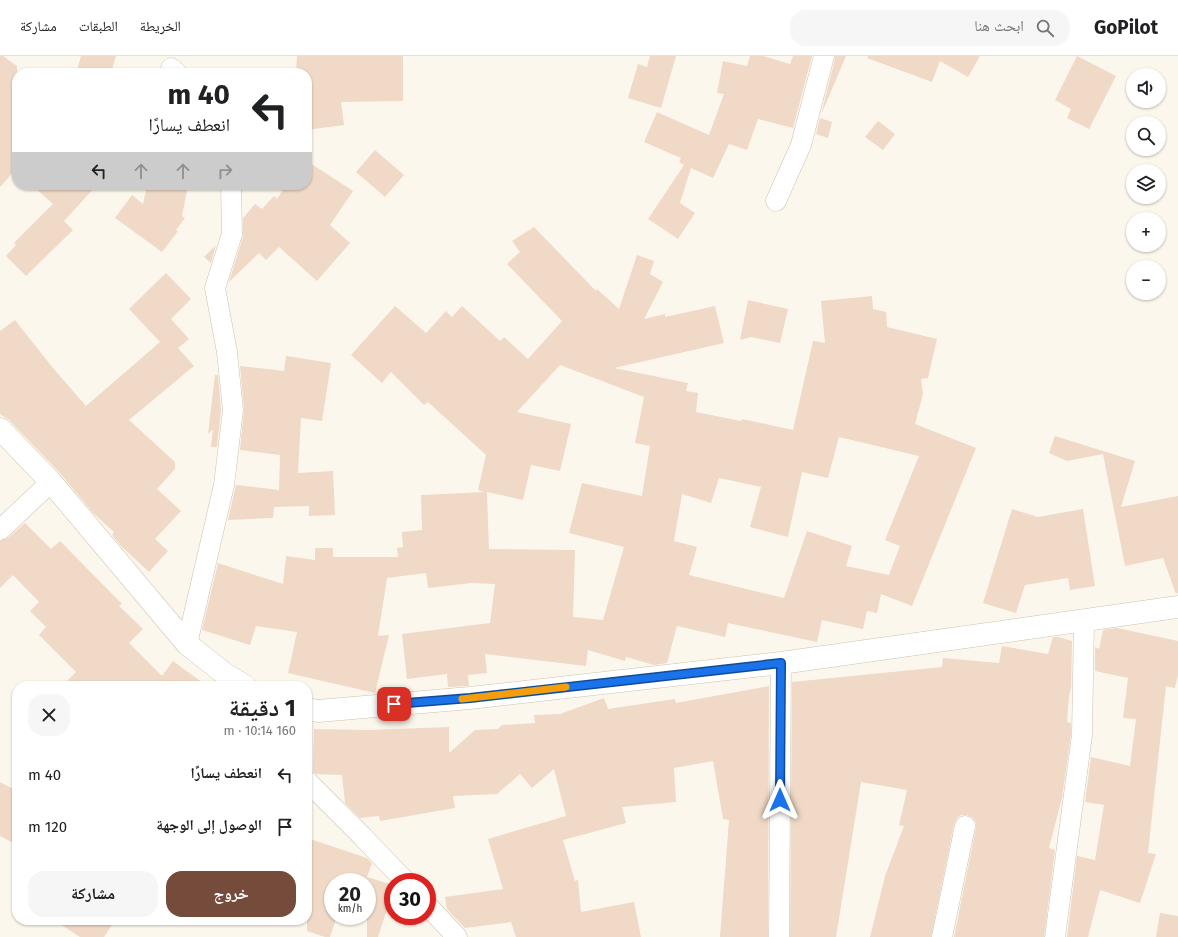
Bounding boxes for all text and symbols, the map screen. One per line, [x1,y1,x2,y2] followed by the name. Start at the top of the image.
[790,10,1070,46] search box
[1094,16,1158,39] text: GoPilot
[974,17,1024,35] text: ابحث هنا
[1034,17,1056,39] icon: search
[20,18,57,35] text: مشاركة
[79,18,118,35] text: الطبقات
[140,18,181,35] text: الخريطة
[1126,68,1166,300] map controls
[1126,68,1166,108] button: sound
[167,78,230,111] text: 40 m
[244,84,296,136] icon: left
[149,114,230,136] text: انعطف يسارًا
[1126,116,1166,156] button: search
[88,160,110,182] icon: left
[130,160,152,182] icon: ahead
[172,160,194,182] icon: ahead
[214,160,236,182] icon: right
[1126,164,1166,204] button: layers
[1126,212,1166,252] button: +
[1126,260,1166,300] button: −
[377,687,411,721] pin
[383,693,405,715] icon: arrive
[28,694,70,736] button: close
[229,694,296,722] text: 1 دقيقة
[224,723,296,738] text: 160 m · 10:14
[190,764,262,782] text: انعطف يسارًا
[274,764,296,786] icon: left
[28,766,61,784] text: 40 m
[759,779,801,821] position arrow
[156,816,262,834] text: الوصول إلى الوجهة
[274,816,296,838] icon: arrive
[28,818,67,836] text: 120 m
[28,871,158,917] button: مشاركة
[166,871,296,917] button: خروج
[384,873,436,925] speed limit sign: 30
[339,882,361,906] text: 20
[338,903,362,915] text: km/h

